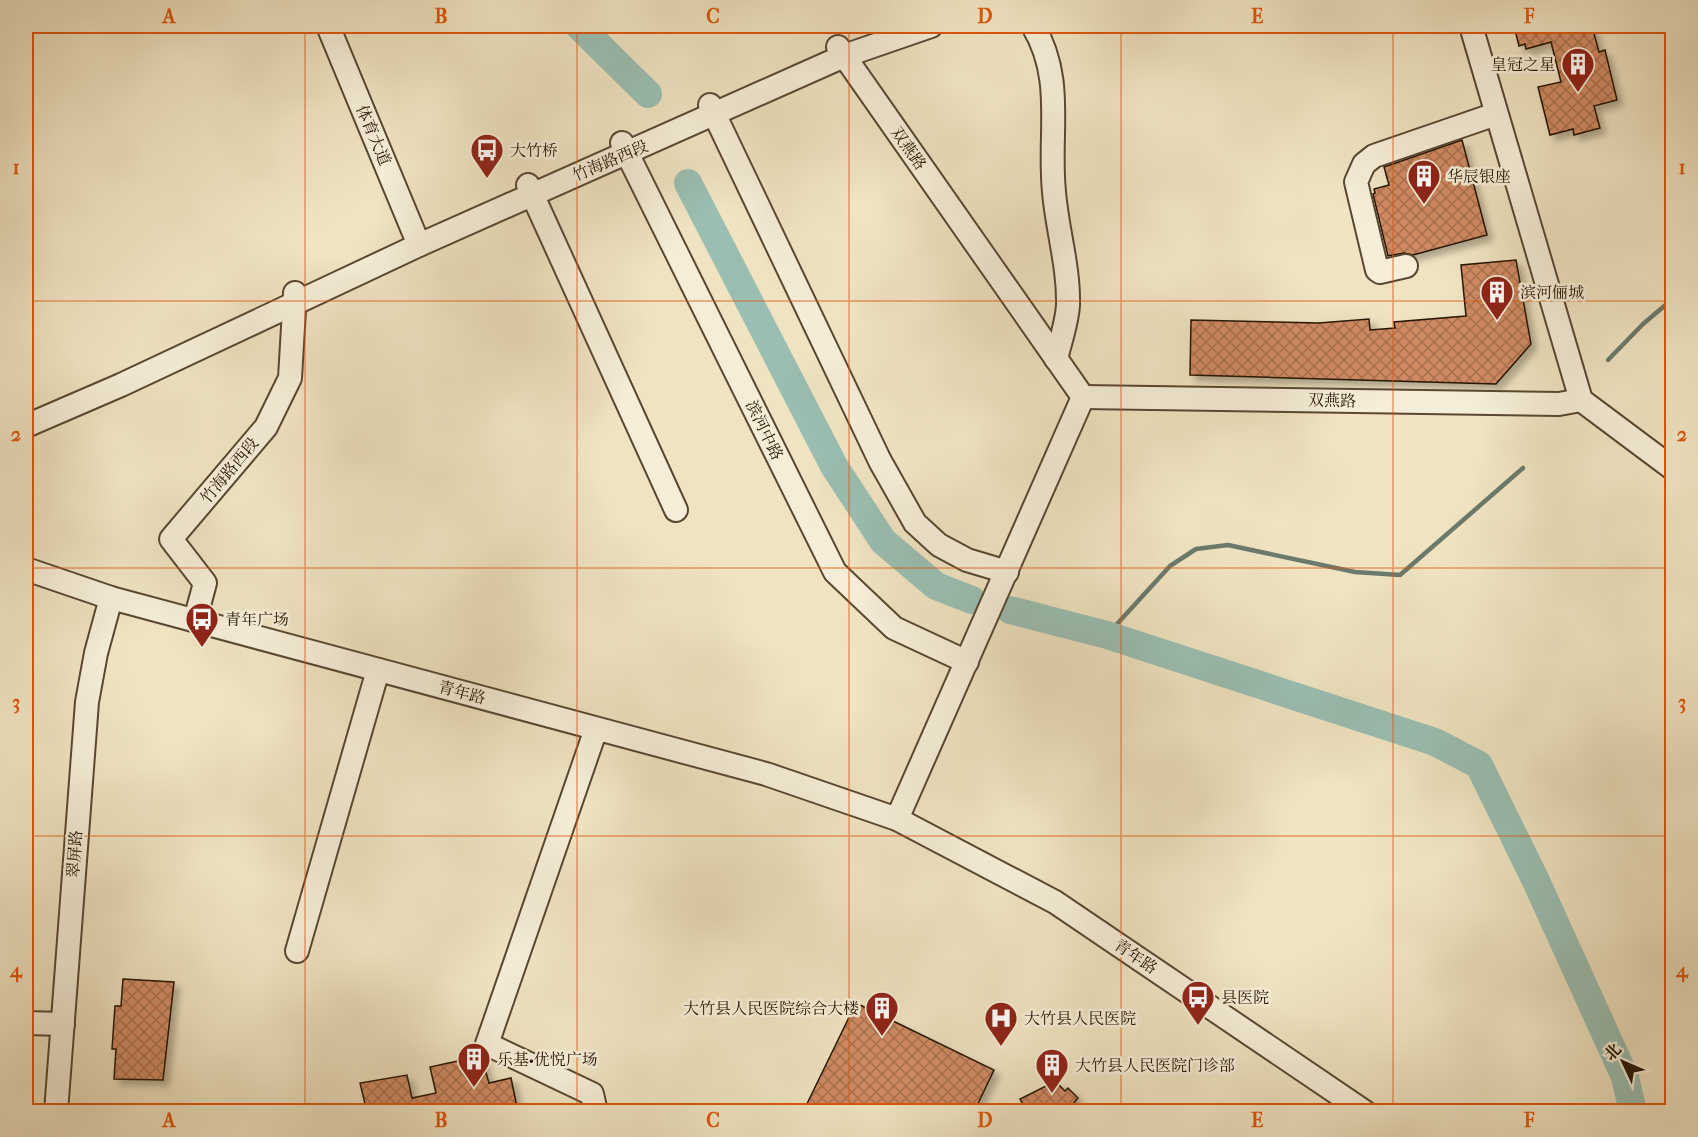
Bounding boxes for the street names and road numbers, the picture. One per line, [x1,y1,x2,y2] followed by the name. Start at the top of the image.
[352,102,395,168] street label: 体育大道
[887,123,930,173] street label: 双燕路
[570,136,651,185] street label: 竹海路西段
[1308,391,1356,410] street label: 双燕路
[742,397,787,463] street label: 滨河中路
[196,434,262,507] street label: 竹海路西段
[436,677,488,708] street label: 青年路
[63,829,86,879] street label: 翠屏路
[1111,935,1161,978] street label: 青年路

